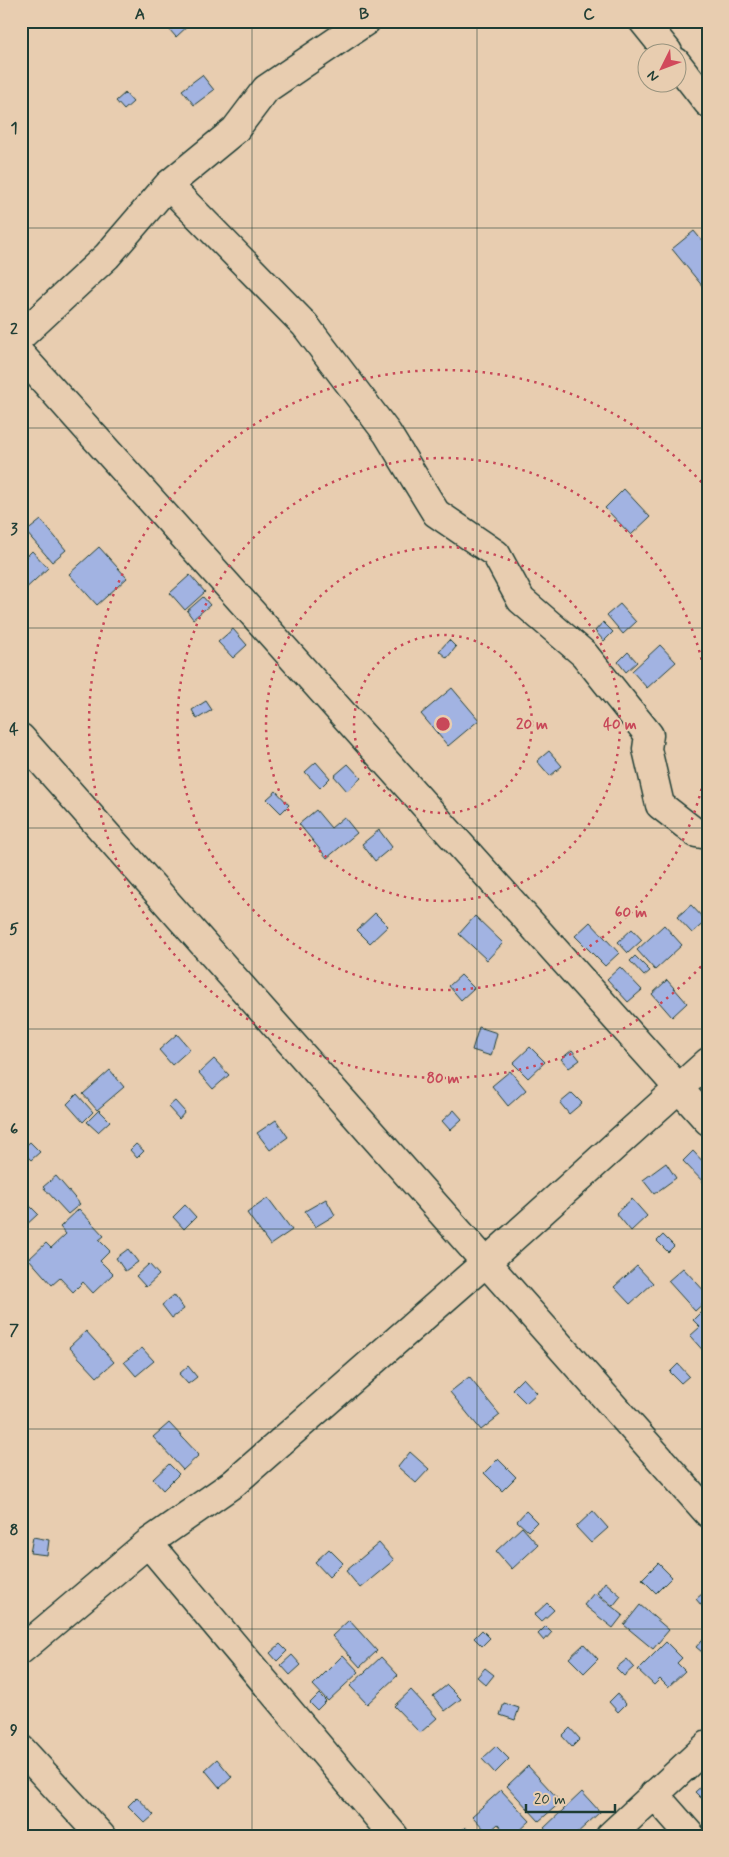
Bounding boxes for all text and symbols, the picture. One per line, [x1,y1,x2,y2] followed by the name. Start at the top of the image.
[135,4,145,25] text: A
[359,4,369,25] text: B
[583,4,595,25] text: C
[636,42,686,92] north arrow
[643,67,663,86] text: N
[10,118,18,139] text: 1
[10,319,18,340] text: 2
[10,519,18,540] text: 3
[434,715,452,733] centre of rings
[516,715,548,735] text: 20 m
[603,715,637,735] text: 40 m
[9,719,19,740] text: 4
[615,903,647,923] text: 60 m
[9,919,19,940] text: 5
[426,1069,460,1089] text: 80 m
[10,1119,18,1140] text: 6
[9,1320,19,1341] text: 7
[9,1520,19,1541] text: 8
[10,1720,18,1741] text: 9
[526,1782,615,1814] scale bar
[534,1790,566,1810] text: 20 m

